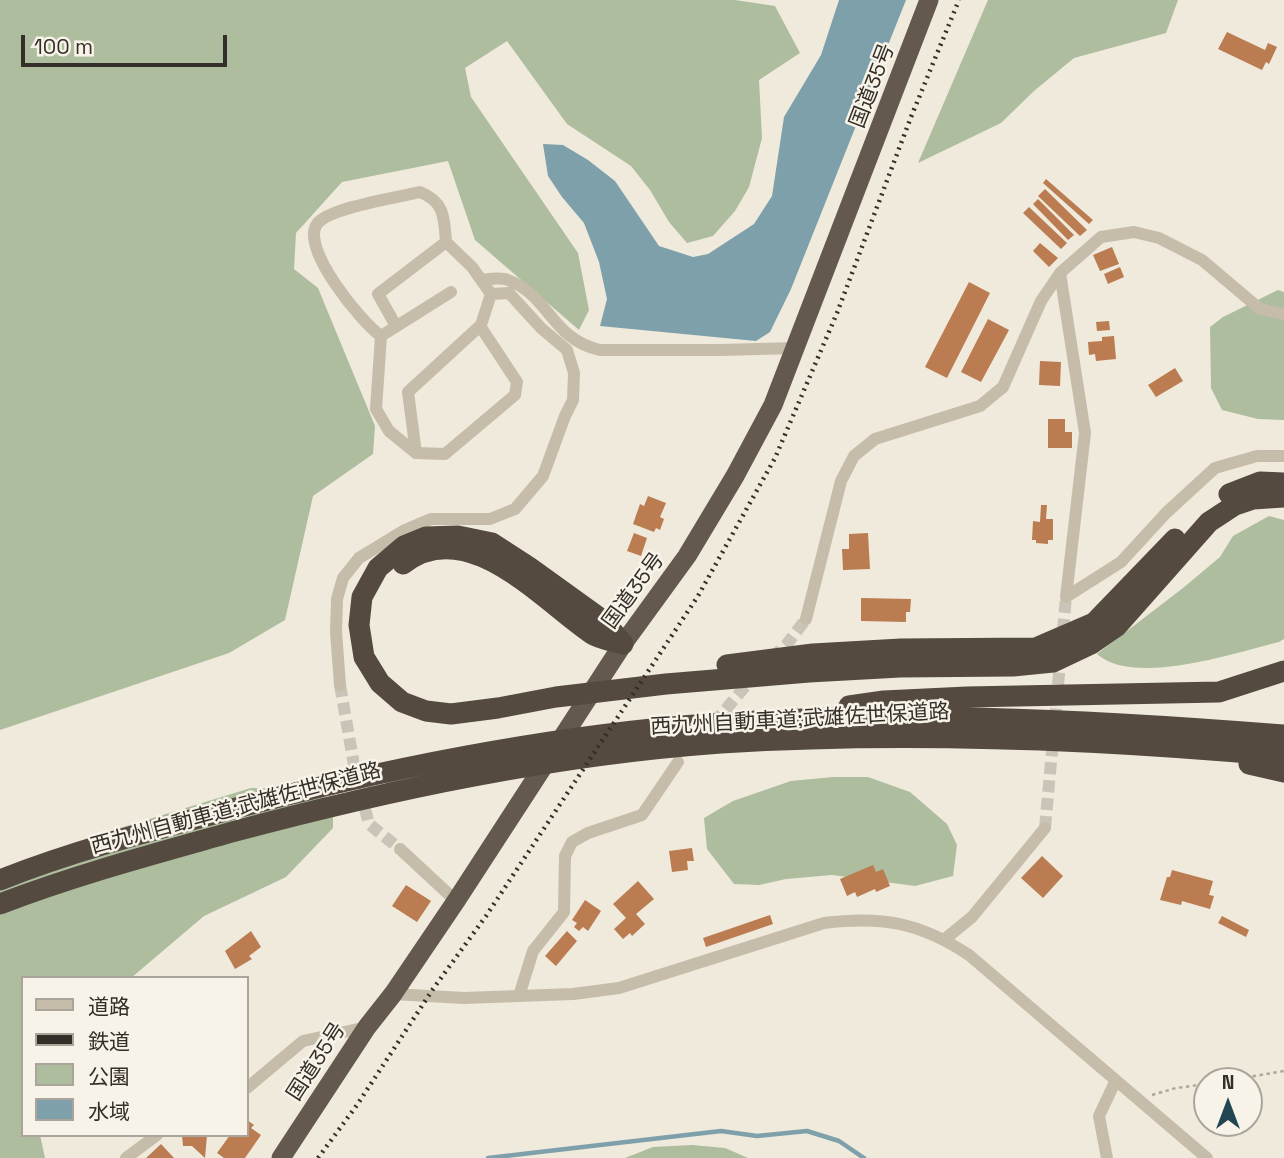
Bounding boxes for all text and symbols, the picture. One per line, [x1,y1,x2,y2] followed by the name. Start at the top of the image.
[24,21,231,65] scale bar
[34,33,93,60] text: 100 m
[845,40,901,132] street label: 国道35号
[598,548,670,634] street label: 国道35号
[650,700,950,740] street label: 西九州自動車道;武雄佐世保道路
[88,758,384,860] street label: 西九州自動車道;武雄佐世保道路
[21,976,248,1137] legend
[88,993,130,1020] text: 道路
[282,1018,352,1106] street label: 国道35号
[88,1028,130,1055] text: 鉄道
[88,1063,130,1090] text: 公園
[1193,1067,1263,1137] north arrow
[1222,1070,1234,1095] text: N
[88,1098,130,1125] text: 水域

